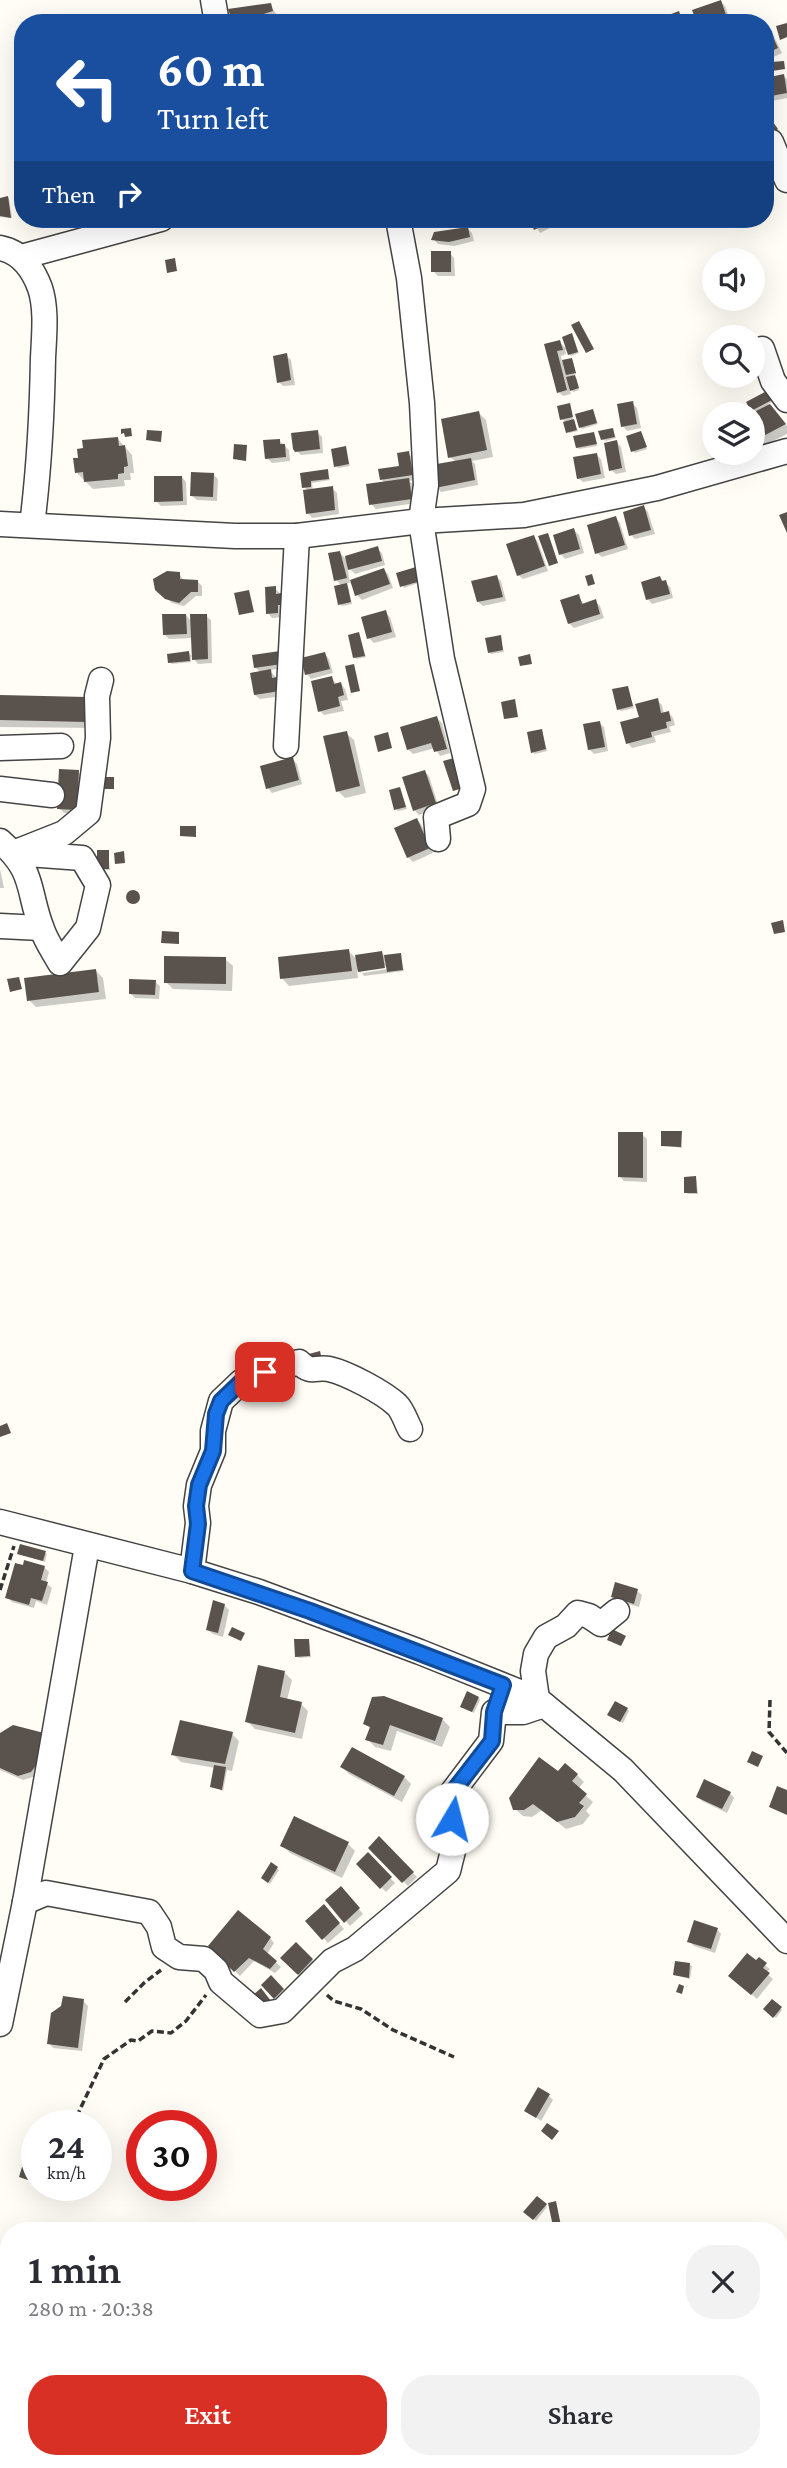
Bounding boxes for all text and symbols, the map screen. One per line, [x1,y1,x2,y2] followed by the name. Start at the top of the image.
[42,42,133,133] icon: left
[157,42,264,97] text: 60 m
[157,100,268,136] text: Turn left
[110,175,148,213] icon: right
[42,180,96,209] text: Then
[702,248,765,465] map controls
[702,248,765,311] button: sound
[702,325,765,388] button: search
[702,402,765,465] button: layers
[235,1342,295,1402] pin
[246,1353,284,1391] icon: arrive
[415,1782,489,1856] position arrow
[126,2110,217,2201] speed limit sign: 30
[48,2127,85,2166] text: 24
[47,2163,86,2183] text: km/h
[28,2245,121,2292] text: 1 min
[686,2245,760,2319] button: close
[28,2295,154,2321] text: 280 m · 20:38
[28,2375,387,2455] button: Exit
[401,2375,760,2455] button: Share

